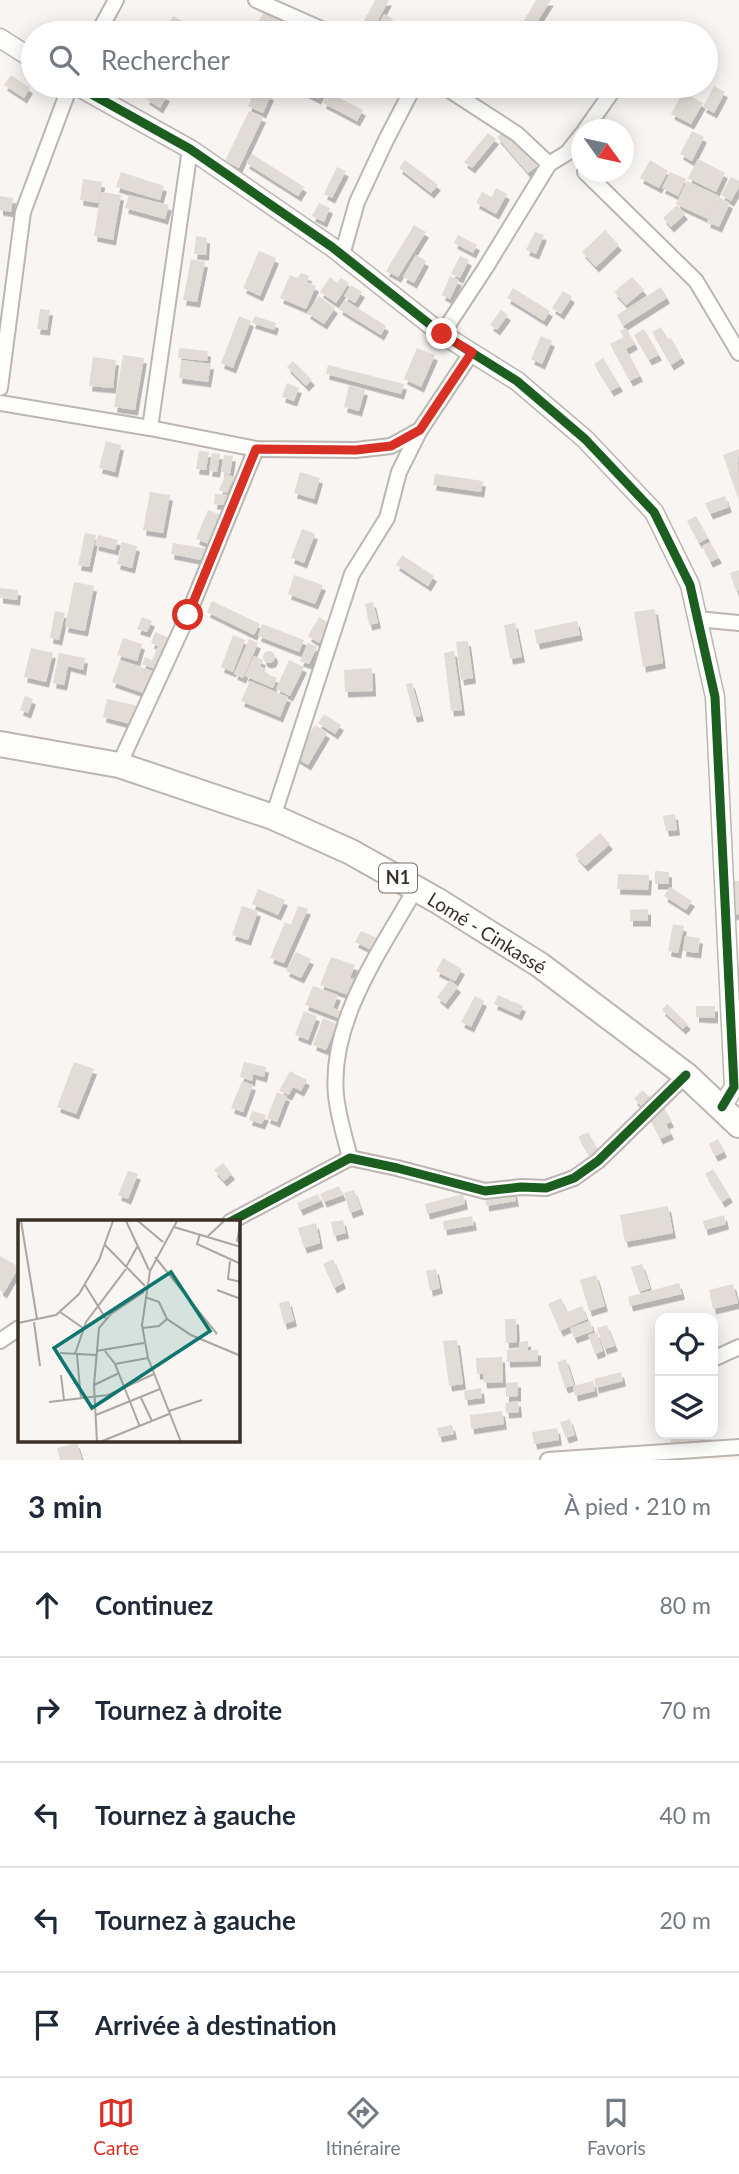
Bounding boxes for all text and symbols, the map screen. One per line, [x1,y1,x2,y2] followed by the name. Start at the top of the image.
[21,21,718,98] search box
[45,41,83,79] icon: search
[101,44,230,76] text: Rechercher
[571,119,634,182] north arrow
[426,318,457,349] route end
[172,599,203,630] route start
[379,864,417,892] road number: N1
[424,887,551,978] street label: Lomé - Cinkassé
[18,1220,240,1442] inset map
[655,1313,718,1439] map controls
[655,1313,718,1376] button: locate
[655,1376,718,1439] button: layers
[28,1488,102,1524] text: 3 min
[564,1492,711,1520] text: À pied · 210 m
[28,1586,66,1624] icon: ahead
[95,1589,213,1621] text: Continuez
[660,1591,711,1619] text: 80 m
[28,1691,66,1729] icon: right
[95,1694,282,1726] text: Tournez à droite
[660,1696,711,1724] text: 70 m
[28,1796,66,1834] icon: left
[95,1799,296,1831] text: Tournez à gauche
[660,1801,711,1829] text: 40 m
[28,1901,66,1939] icon: left
[95,1904,296,1936] text: Tournez à gauche
[660,1906,711,1934] text: 20 m
[28,2006,66,2044] icon: arrive
[95,2009,337,2041] text: Arrivée à destination
[93,2094,139,2159] tab: Carte
[326,2094,400,2159] tab: Itinéraire
[587,2094,646,2159] tab: Favoris

